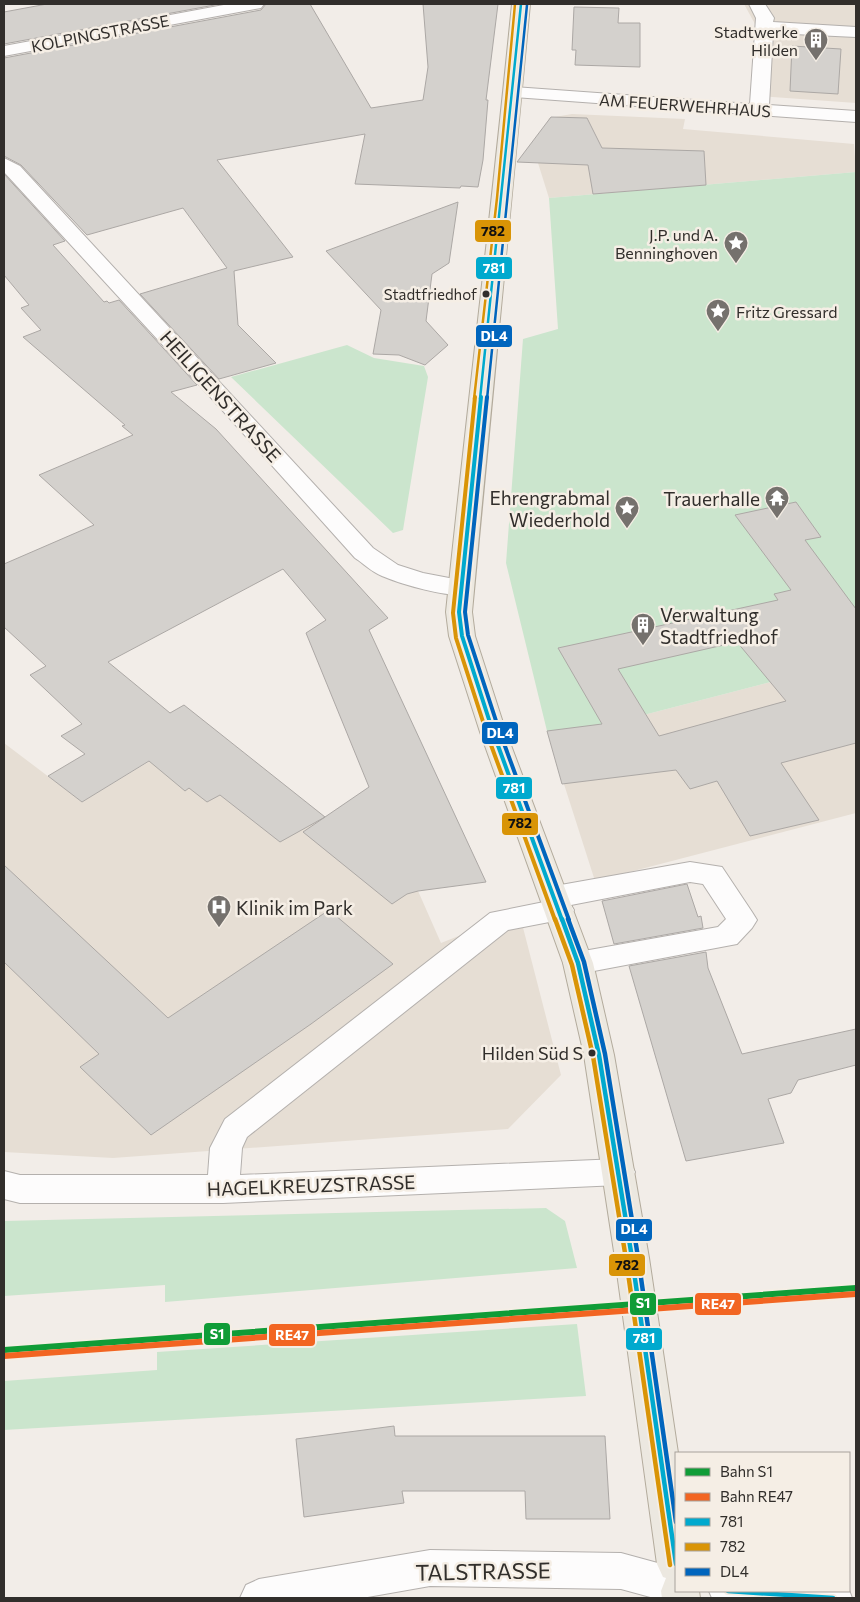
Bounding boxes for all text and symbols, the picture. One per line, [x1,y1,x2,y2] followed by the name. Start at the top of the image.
[29,10,171,56] street label: KOLPINGSTRASSE
[714,22,798,59] place label: Stadtwerke Hilden
[803,27,829,61] building icon: Stadtwerke Hilden
[599,90,771,120] street label: AM FEUERWEHRHAUS
[474,219,512,243] line badge: 782
[481,222,505,239] text: 782
[615,225,718,262] place label: J.P. und A. Benninghoven
[723,230,749,264] place icon: J.P. und A. Benninghoven
[475,256,513,280] line badge: 781
[483,259,505,276] text: 781
[384,285,477,303] place label: Stadtfriedhof
[481,289,491,299] marker: Stadtfriedhof
[705,298,731,332] place icon: Fritz Gressard
[736,302,838,321] place label: Fritz Gressard
[475,324,513,348] line badge: DL4
[156,325,286,467] street label: HEILIGENSTRASSE
[481,327,508,344] text: DL4
[764,485,790,519] temple icon: Trauerhalle
[489,486,610,531] place label: Ehrengrabmal Wiederhold
[663,487,760,510] place label: Trauerhalle
[614,495,640,529] place icon: Ehrengrabmal Wiederhold
[660,603,779,648] place label: Verwaltung Stadtfriedhof
[630,612,656,646] building icon: Verwaltung Stadtfriedhof
[481,721,519,745] line badge: DL4
[487,724,514,741] text: DL4
[495,776,533,800] line badge: 781
[503,779,525,796] text: 781
[501,812,539,836] line badge: 782
[508,814,532,831] text: 782
[206,894,232,928] hospital icon: Klinik im Park
[236,896,353,919] place label: Klinik im Park
[482,1042,583,1064] place label: Hilden Süd S
[587,1048,597,1058] marker: Hilden Süd S
[206,1170,416,1200] street label: HAGELKREUZSTRASSE
[615,1218,653,1242] line badge: DL4
[621,1220,648,1237] text: DL4
[608,1253,646,1277] line badge: 782
[615,1256,639,1273] text: 782
[629,1292,657,1316] line badge: S1
[694,1292,742,1316] line badge: RE47
[636,1294,650,1311] text: S1
[701,1295,735,1312] text: RE47
[203,1322,231,1346] line badge: S1
[268,1323,316,1347] line badge: RE47
[210,1325,224,1342] text: S1
[275,1326,309,1343] text: RE47
[625,1327,663,1351] line badge: 781
[633,1329,655,1346] text: 781
[675,1452,850,1592] legend
[720,1462,773,1480] text: Bahn S1
[720,1487,793,1505] text: Bahn RE47
[720,1512,743,1530] text: 781
[720,1537,745,1555] text: 782
[415,1556,551,1586] street label: TALSTRASSE
[720,1562,749,1580] text: DL4

